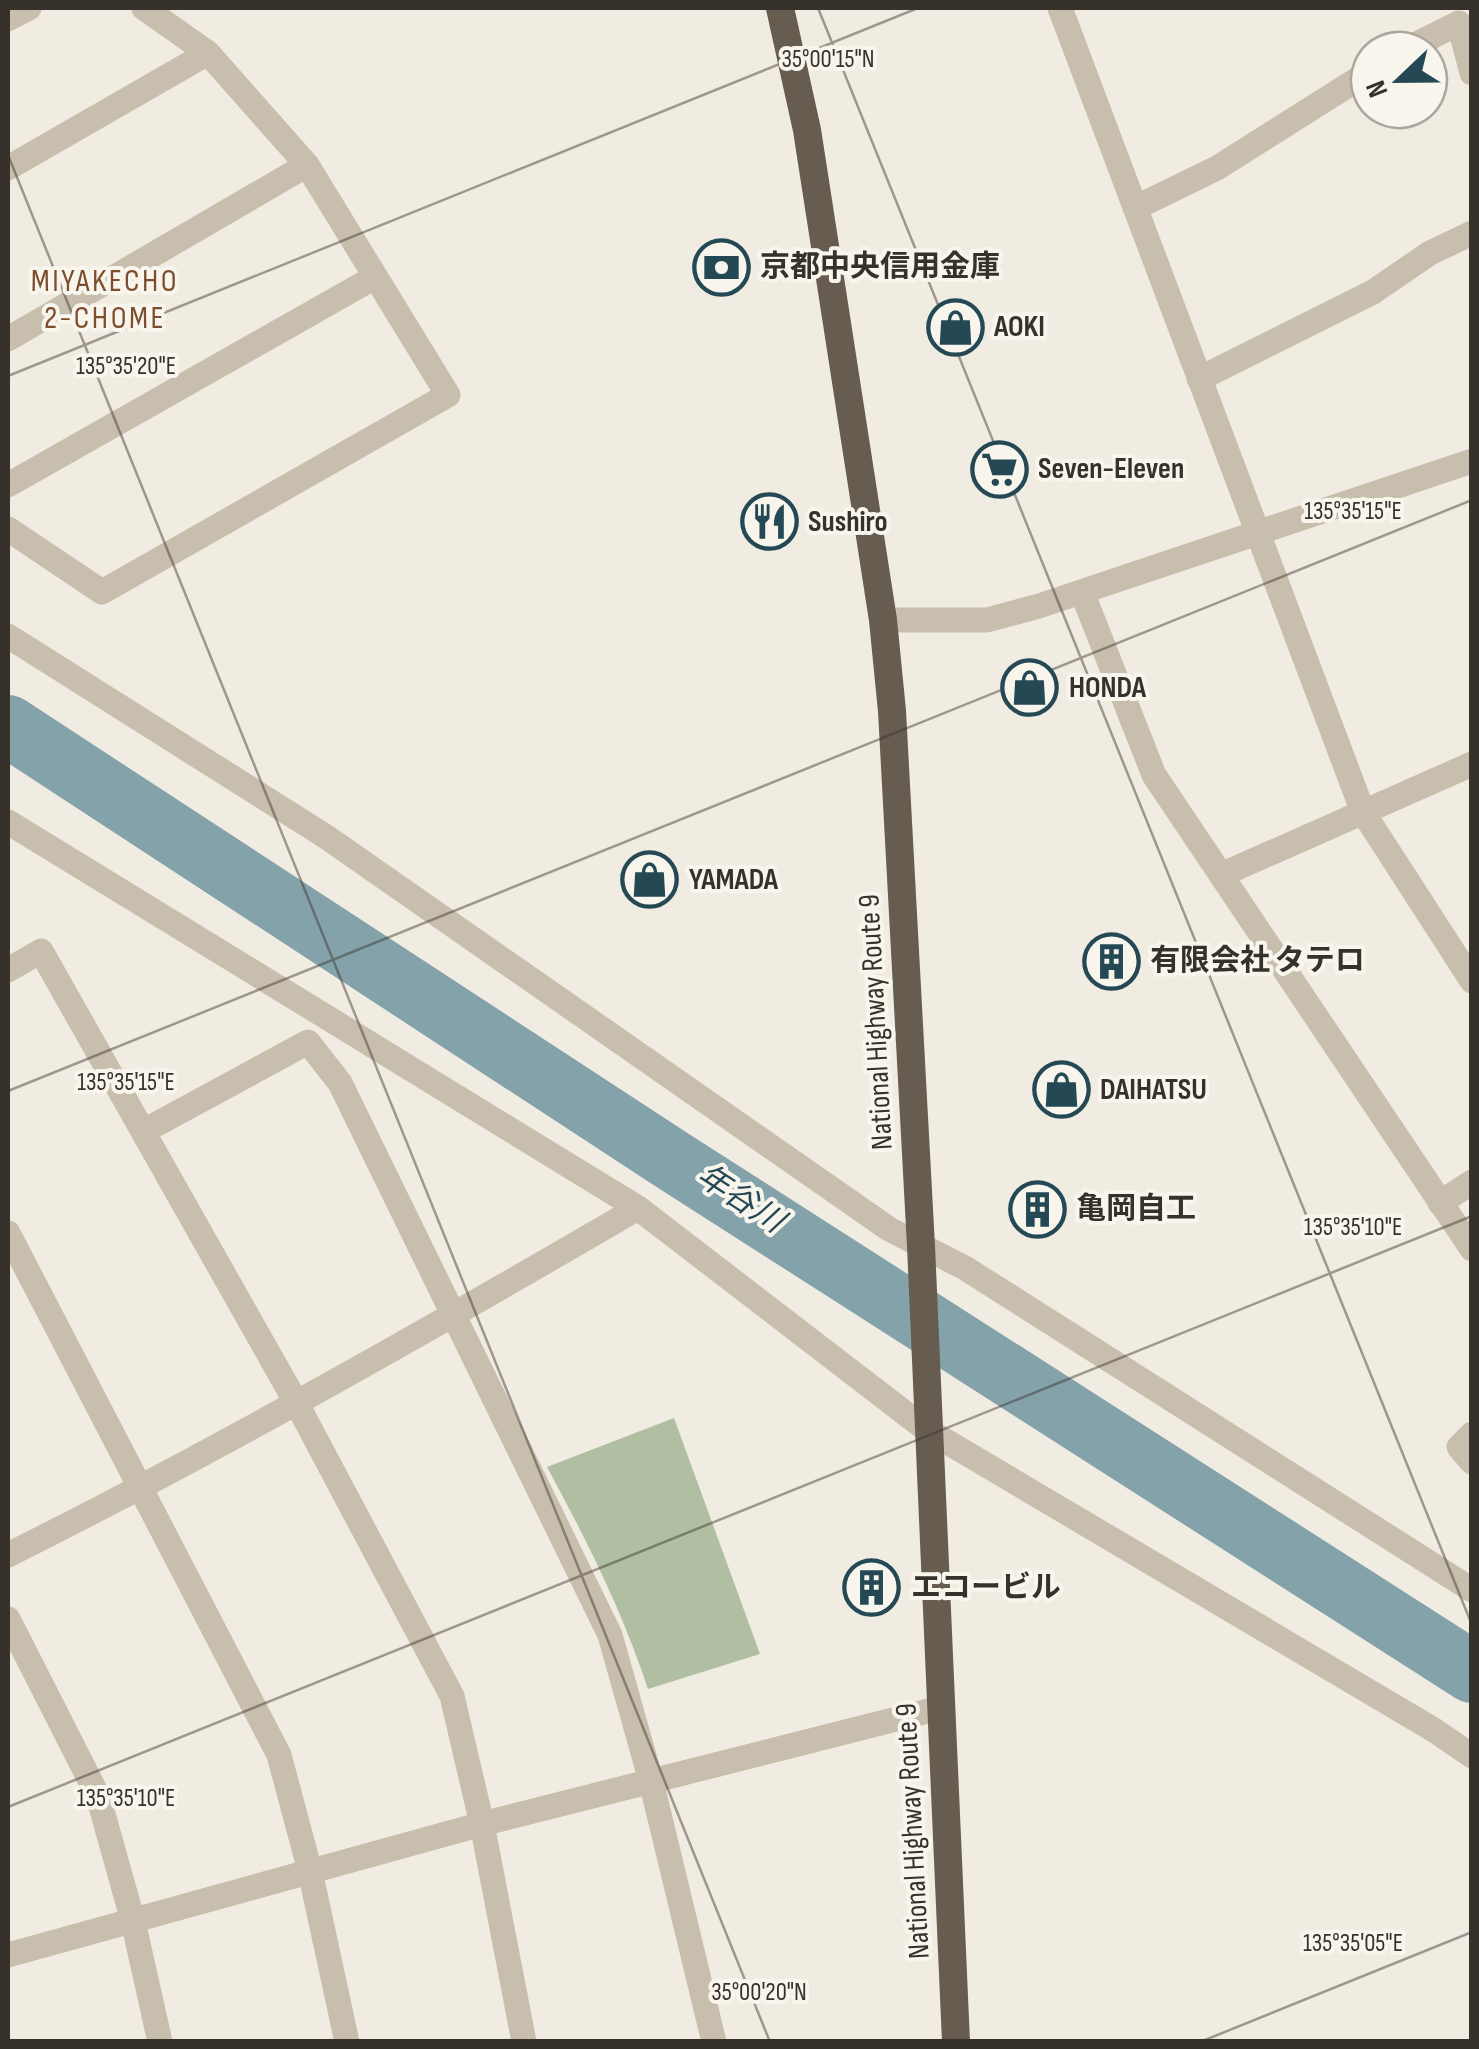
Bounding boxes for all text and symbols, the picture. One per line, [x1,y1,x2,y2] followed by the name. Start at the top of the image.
[1349,30,1449,130] north arrow
[781,44,875,75] text: 35°00'15"N
[1359,76,1395,102] text: N
[691,237,751,297] bank icon: 京都中央信用金庫
[760,249,1000,285] place label: 京都中央信用金庫
[31,262,179,338] district label: MIYAKECHO 2-CHOME
[925,297,985,357] shop icon: AOKI
[993,309,1045,345] place label: AOKI
[76,351,176,382] text: 135°35'20"E
[969,439,1029,499] supermarket icon: Seven-Eleven
[1038,451,1184,487] place label: Seven-Eleven
[739,492,799,552] restaurant icon: Sushiro
[1304,496,1402,527] text: 135°35'15"E
[808,504,888,540] place label: Sushiro
[1000,658,1060,718] shop icon: HONDA
[1069,670,1147,706] place label: HONDA
[620,850,680,910] shop icon: YAMADA
[689,862,779,898] place label: YAMADA
[851,893,901,1151] street label: National Highway Route 9
[1081,931,1141,991] building icon: 有限会社 タテロ
[1150,943,1365,979] place label: 有限会社 タテロ
[1031,1060,1091,1120] shop icon: DAIHATSU
[77,1067,175,1098] text: 135°35'15"E
[1100,1072,1207,1108] place label: DAIHATSU
[689,1156,793,1243] water label: 年谷川
[1007,1179,1067,1239] building icon: 亀岡自工
[1076,1191,1196,1227] place label: 亀岡自工
[1304,1212,1402,1243] text: 135°35'10"E
[842,1558,902,1618] building icon: エコービル
[911,1570,1061,1606] place label: エコービル
[888,1702,938,1960] street label: National Highway Route 9
[77,1783,175,1814] text: 135°35'10"E
[1303,1928,1403,1959] text: 135°35'05"E
[711,1977,807,2008] text: 35°00'20"N

